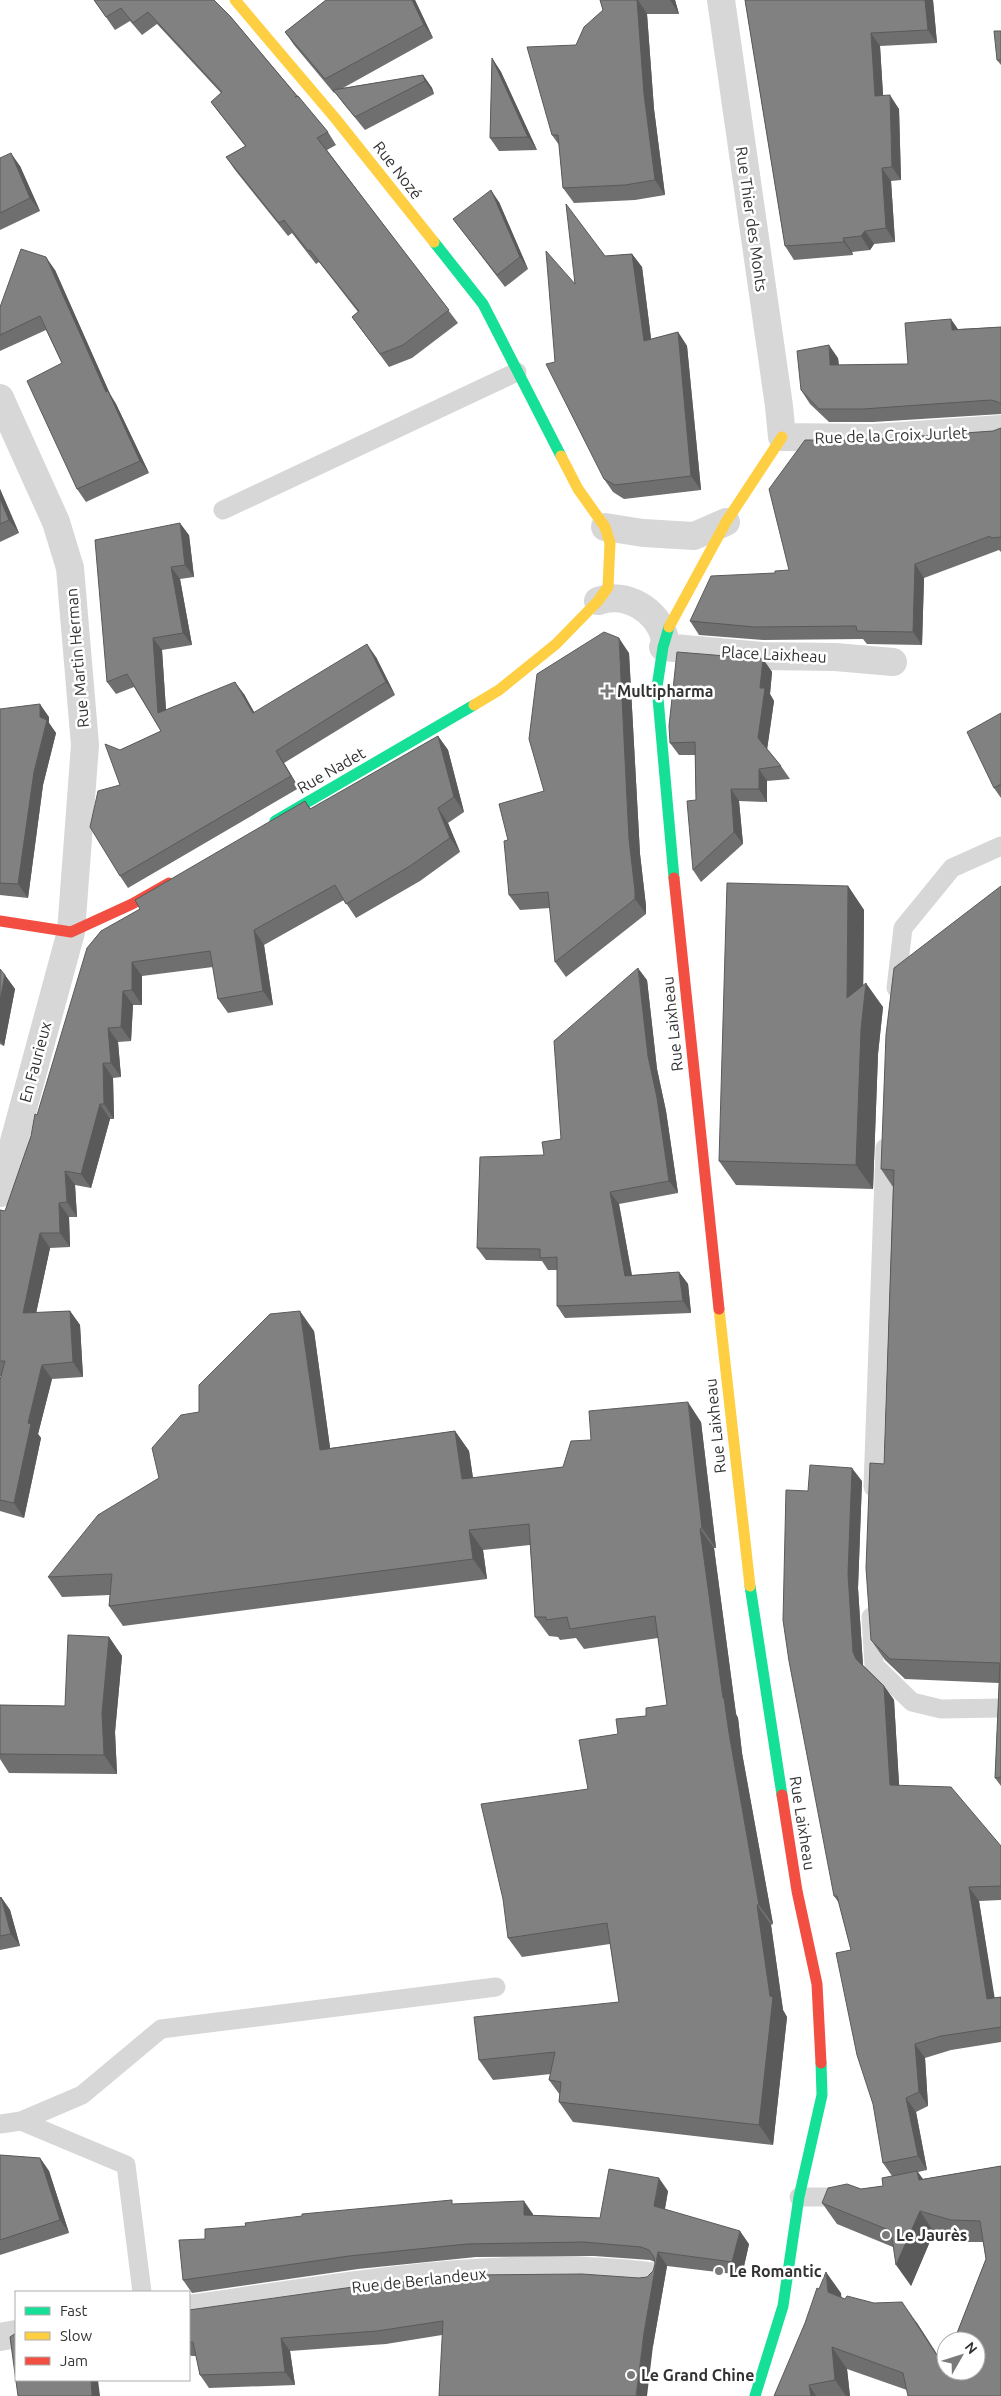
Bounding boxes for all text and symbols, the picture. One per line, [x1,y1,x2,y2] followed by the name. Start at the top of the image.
[370,138,426,202] street label: Rue Nozé
[733,145,771,293] street label: Rue Thier des Monts
[814,423,968,447] street label: Rue de la Croix Jurlet
[62,587,92,729] street label: Rue Martin Herman
[721,642,827,666] street label: Place Laixheau
[617,682,713,700] place label: Multipharma
[601,685,613,697] marker: Multipharma
[294,743,369,797] street label: Rue Nadet
[658,976,686,1072] street label: Rue Laixheau
[16,1020,54,1104] street label: En Faurieux
[701,1378,729,1474] street label: Rue Laixheau
[787,1775,819,1871] street label: Rue Laixheau
[896,2226,967,2244] place label: Le Jaurès
[880,2229,892,2241] marker: Le Jaurès
[729,2262,822,2280] place label: Le Romantic
[351,2264,487,2296] street label: Rue de Berlandeux
[713,2265,725,2277] marker: Le Romantic
[15,2291,190,2381] legend
[60,2302,88,2319] text: Fast
[60,2327,93,2344] text: Slow
[936,2331,986,2381] north arrow
[962,2339,981,2357] text: N
[60,2352,88,2369] text: Jam
[641,2366,754,2384] place label: Le Grand Chine
[625,2369,637,2381] marker: Le Grand Chine

